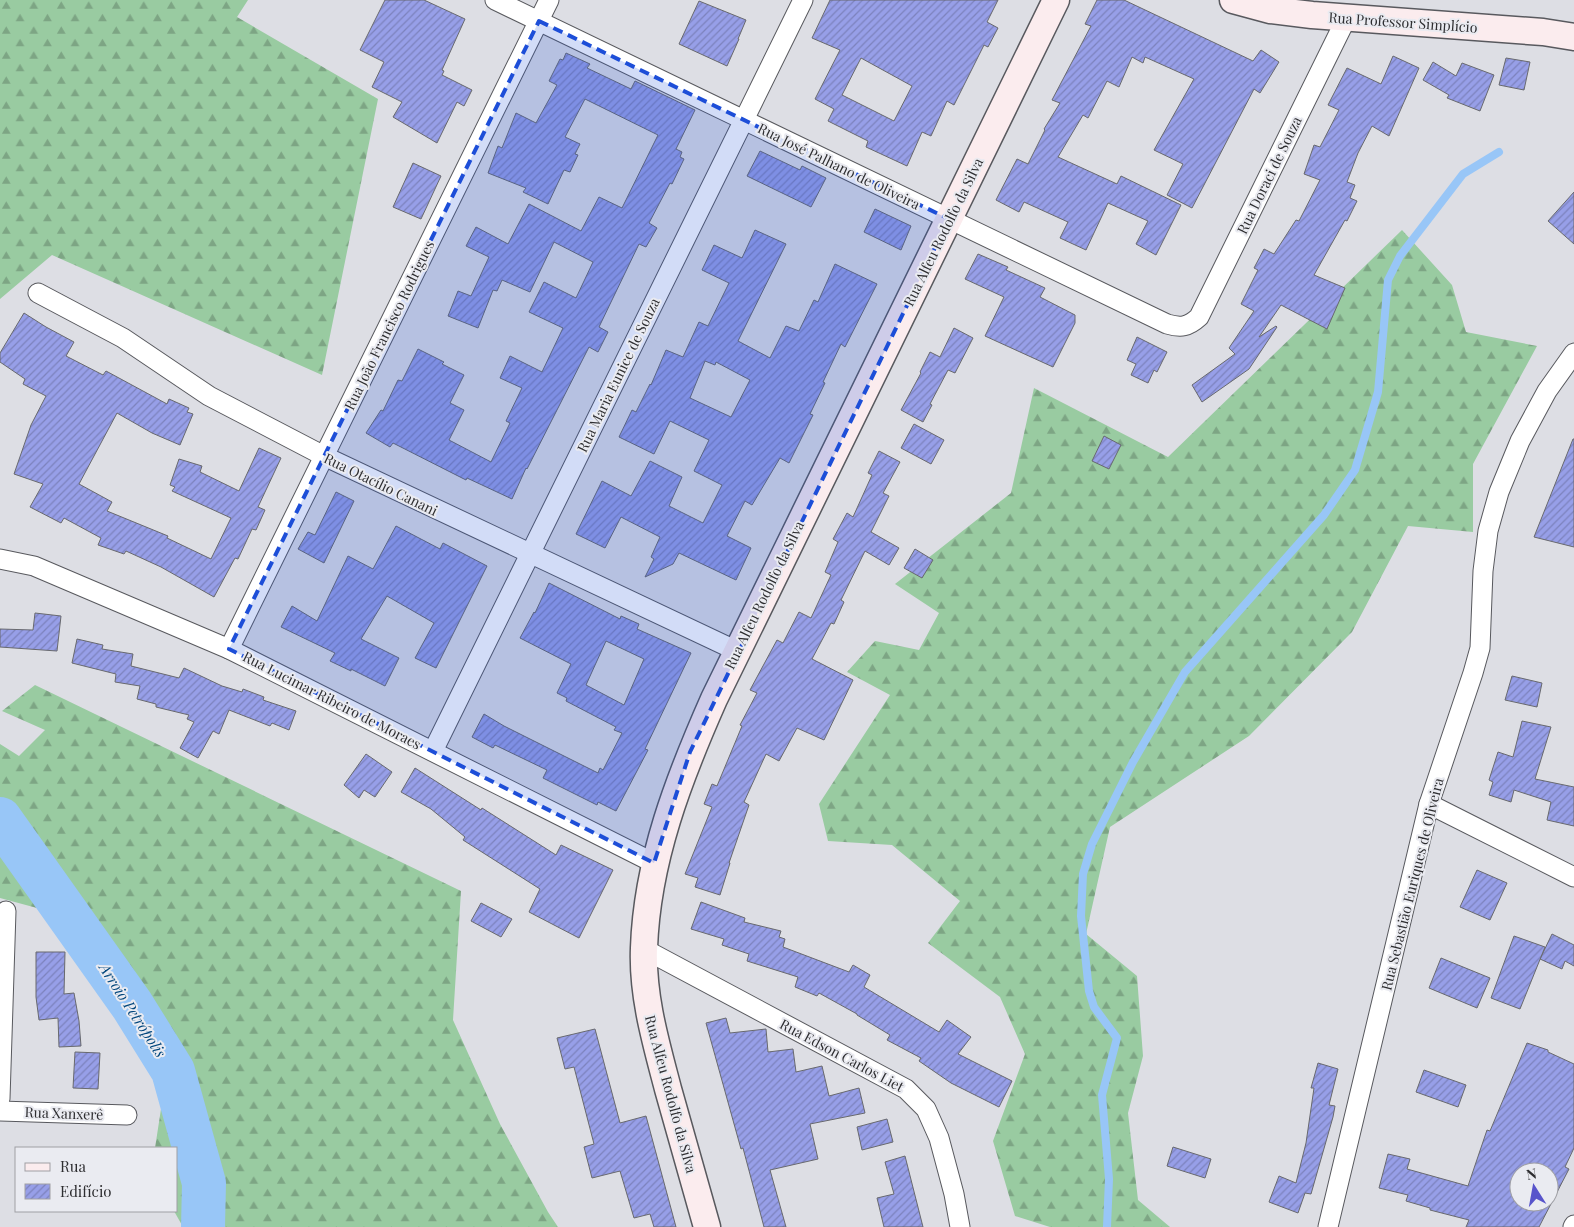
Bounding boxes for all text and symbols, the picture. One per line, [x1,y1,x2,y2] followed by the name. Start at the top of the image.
[1328,7,1478,37] street label: Rua Professor Simplício
[1232,113,1306,237] street label: Rua Doraci de Souza
[755,118,923,214] street label: Rua José Palhano de Oliveira
[899,155,987,309] street label: Rua Alfeu Rodolfo da Silva
[340,237,438,413] street label: Rua João Francisco Rodrigues
[572,295,664,455] street label: Rua Maria Eunice de Souza
[321,448,441,520] street label: Rua Otacílio Canani
[720,518,808,672] street label: Rua Alfeu Rodolfo da Silva
[240,647,424,753] street label: Rua Lucimar Ribeiro de Moraes
[1376,776,1448,992] street label: Rua Sebastião Euriques de Oliveira
[94,957,171,1061] water label: Arroio Petrópolis
[641,1013,701,1175] street label: Rua Alfeu Rodolfo da Silva
[777,1014,908,1096] street label: Rua Edson Carlos Liet
[24,1102,104,1124] street label: Rua Xanxerê
[15,1147,178,1212] legend
[60,1156,86,1176] text: Rua
[1509,1162,1559,1212] north arrow
[1525,1163,1538,1184] text: N
[60,1181,112,1201] text: Edifício

